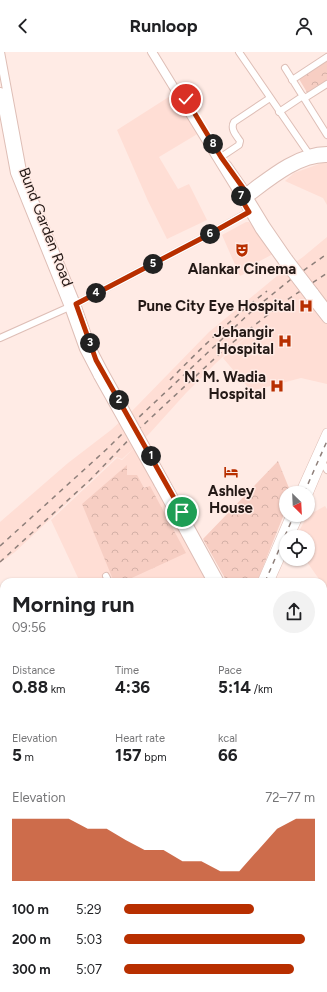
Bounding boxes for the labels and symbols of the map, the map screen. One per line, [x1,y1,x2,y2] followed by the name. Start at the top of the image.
[169,82,203,116] pin
[203,134,223,154] pin: 8
[15,165,77,289] street label: Bund Garden Road
[231,186,251,206] pin: 7
[200,224,220,244] pin: 6
[234,242,250,258] theatre icon: Alankar Cinema
[143,254,163,274] pin: 5
[188,260,296,278] place label: Alankar Cinema
[86,283,106,303] pin: 4
[137,297,295,315] place label: Pune City Eye Hospital
[298,298,314,314] hospital icon: Pune City Eye Hospital
[214,323,274,358] place label: Jehangir Hospital
[80,333,100,353] pin: 3
[277,333,293,349] hospital icon: Jehangir Hospital
[184,368,266,403] place label: N. M. Wadia Hospital
[269,378,285,394] hospital icon: N. M. Wadia Hospital
[109,390,129,410] pin: 2
[141,446,161,466] pin: 1
[223,464,239,480] hotel icon: Ashley House
[208,482,255,517] place label: Ashley House
[279,486,315,522] north arrow
[165,495,199,529] pin

